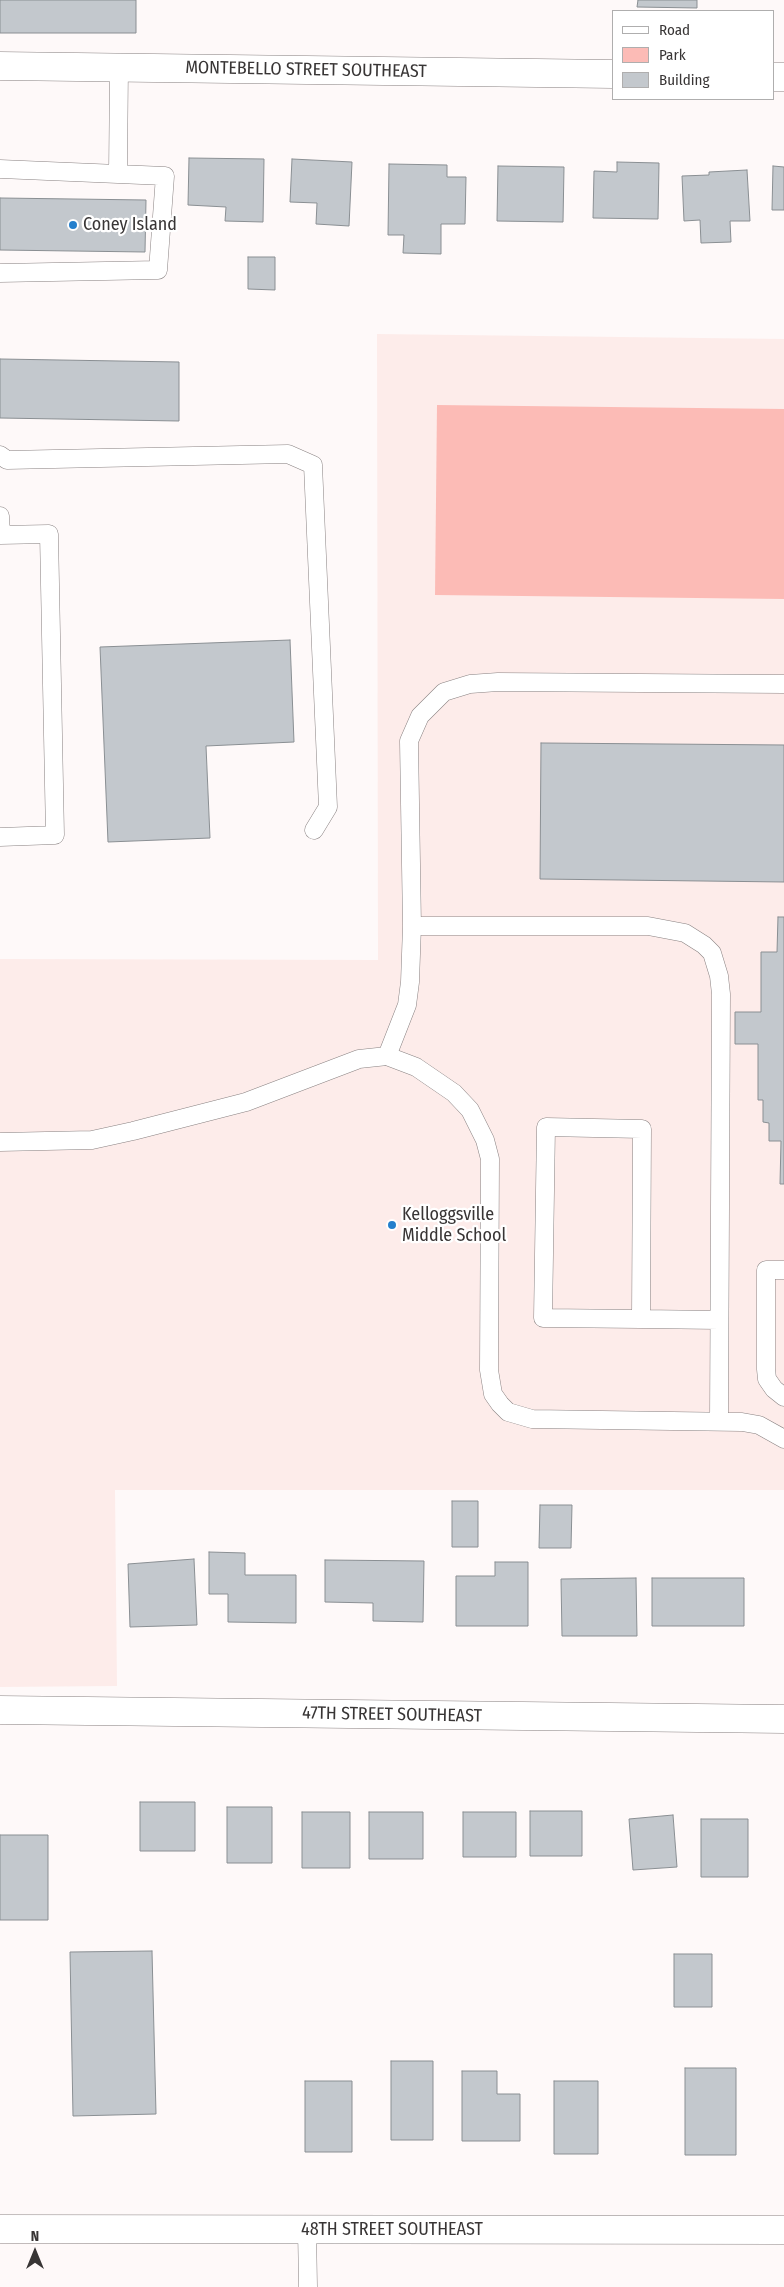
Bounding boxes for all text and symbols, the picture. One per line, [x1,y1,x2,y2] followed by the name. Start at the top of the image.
[612,10,774,100] legend
[659,21,690,39] text: Road
[659,46,686,64] text: Park
[185,57,427,83] street label: MONTEBELLO STREET SOUTHEAST
[659,71,710,89] text: Building
[83,214,177,236] place label: Coney Island
[67,219,79,231] marker: Coney Island
[402,1204,506,1246] place label: Kelloggsville Middle School
[386,1219,398,1231] marker: Kelloggsville Middle School
[302,1703,482,1727] street label: 47TH STREET SOUTHEAST
[301,2219,483,2241] street label: 48TH STREET SOUTHEAST
[10,2227,60,2277] north arrow
[31,2228,39,2245] text: N

